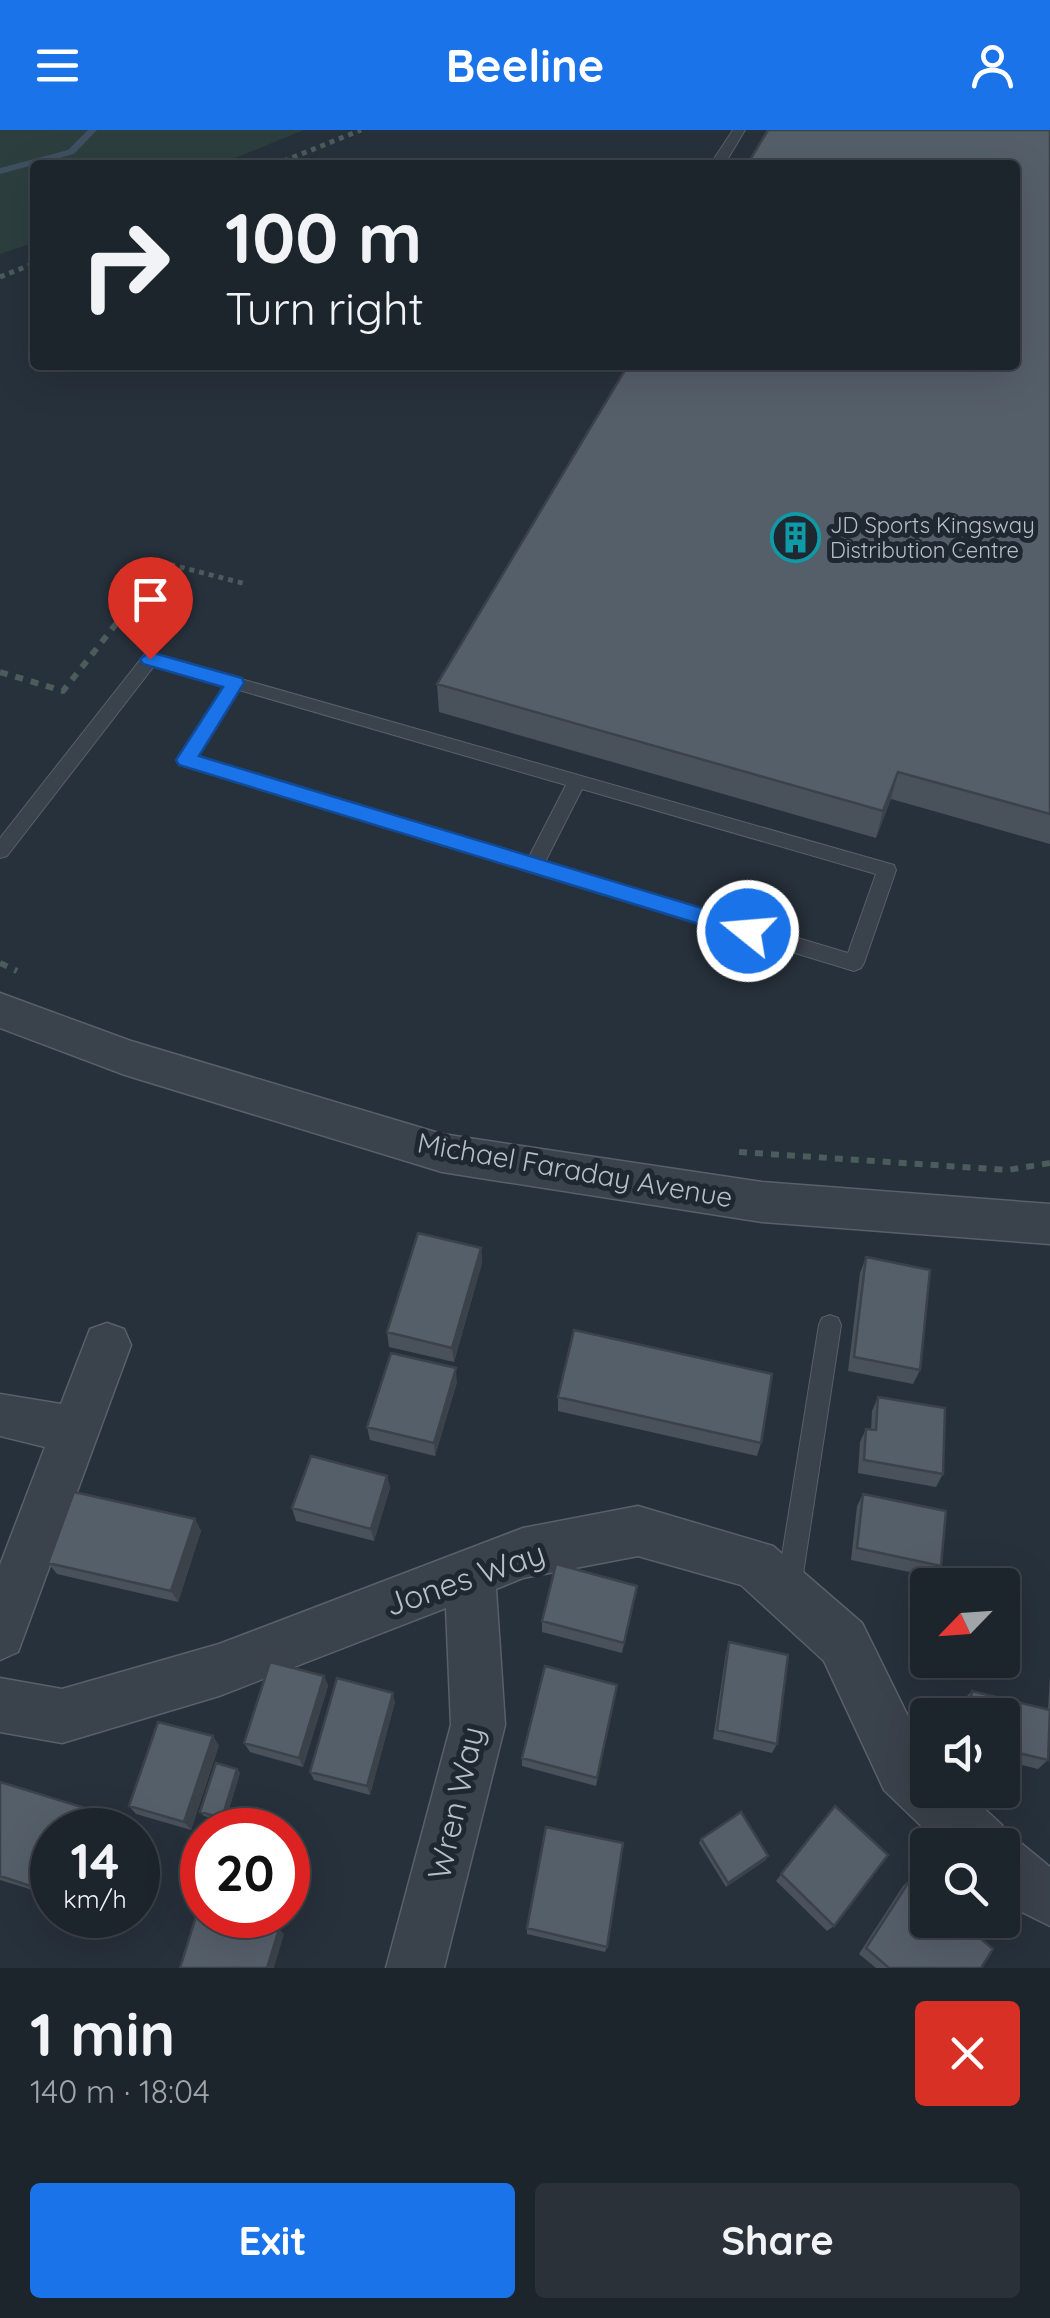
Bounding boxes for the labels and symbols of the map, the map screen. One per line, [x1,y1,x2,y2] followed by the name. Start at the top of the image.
[830,511,1035,564] place label: JD Sports Kingsway Distribution Centre
[769,512,821,564] building icon: JD Sports Kingsway Distribution Centre
[108,557,193,660] pin
[696,879,800,983] position arrow
[415,1125,735,1214] street label: Michael Faraday Avenue
[380,1532,550,1624] street label: Jones Way
[910,1568,1020,1678] north arrow
[418,1722,492,1883] street label: Wren Way
[180,1808,310,1938] speed limit sign: 20

